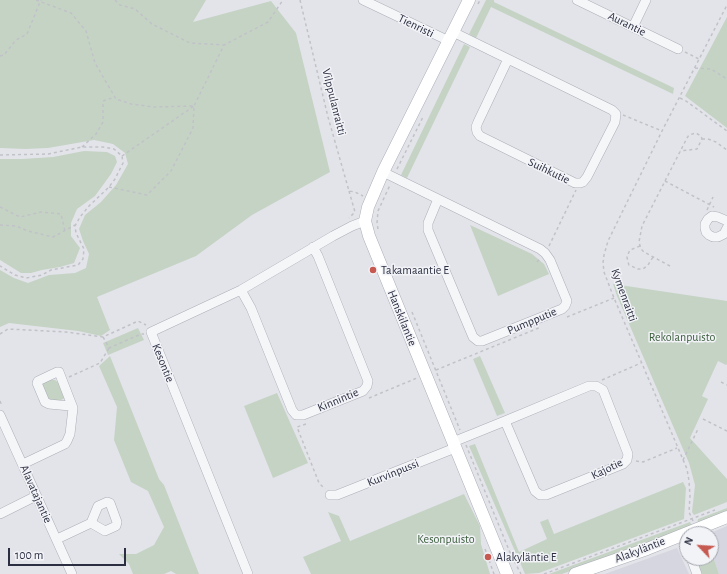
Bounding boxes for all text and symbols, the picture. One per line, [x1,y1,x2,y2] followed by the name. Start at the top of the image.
[606,9,648,39] street label: Aurantie
[396,11,436,41] street label: Tienristi
[319,67,349,137] street label: Vilppulanraitti
[526,155,572,187] street label: Suihkutie
[381,263,449,277] place label: Takamaantie E
[368,265,378,275] marker: Takamaantie E
[608,267,640,323] street label: Kymenraitti
[384,288,420,348] street label: Hanskilantie
[505,304,559,338] street label: Pumpputie
[649,330,715,344] park label: Rekolanpuisto
[149,342,177,384] street label: Kesontie
[315,385,361,415] street label: Kinnintie
[589,455,625,483] street label: Kajotie
[365,456,421,490] street label: Kurvinpussi
[17,463,55,525] street label: Alavatajantie
[679,526,719,566] north arrow
[417,532,475,546] park label: Kesonpuisto
[613,534,667,566] street label: Alakyläntie
[682,535,695,547] text: N
[10,540,128,566] scale bar
[15,549,43,561] text: 100 m
[496,550,557,564] place label: Alakyläntie E
[483,552,493,562] marker: Alakyläntie E

